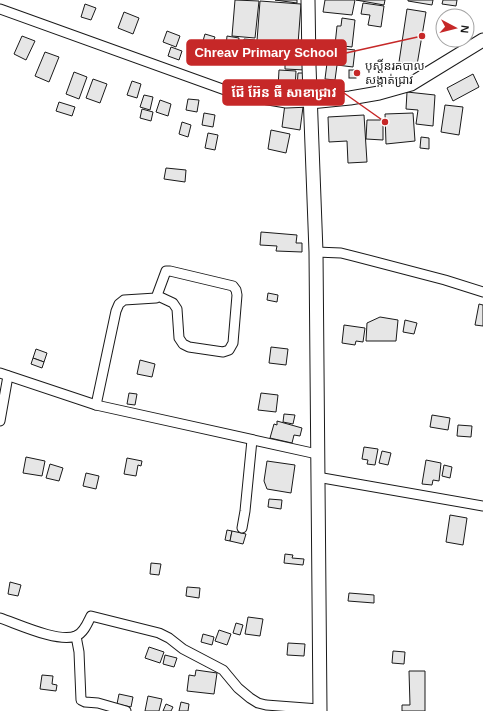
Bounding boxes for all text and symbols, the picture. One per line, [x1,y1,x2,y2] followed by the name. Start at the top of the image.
[435,8,475,48] north arrow
[458,25,471,34] text: N
[187,40,346,65] callout: Chreav Primary School
[194,45,338,60] text: Chreav Primary School
[365,58,425,87] place label: បុស្តិ៍នរគបាល សង្កាត់ជ្រាវ
[352,68,362,78] marker: បុស្តិ៍នរគបាល សង្កាត់ជ្រាវ
[223,80,344,105] callout: ជ៊ែ អ៊ែន ធី សាខាជ្រាវ
[231,84,337,101] text: ជ៊ែ អ៊ែន ធី សាខាជ្រាវ

